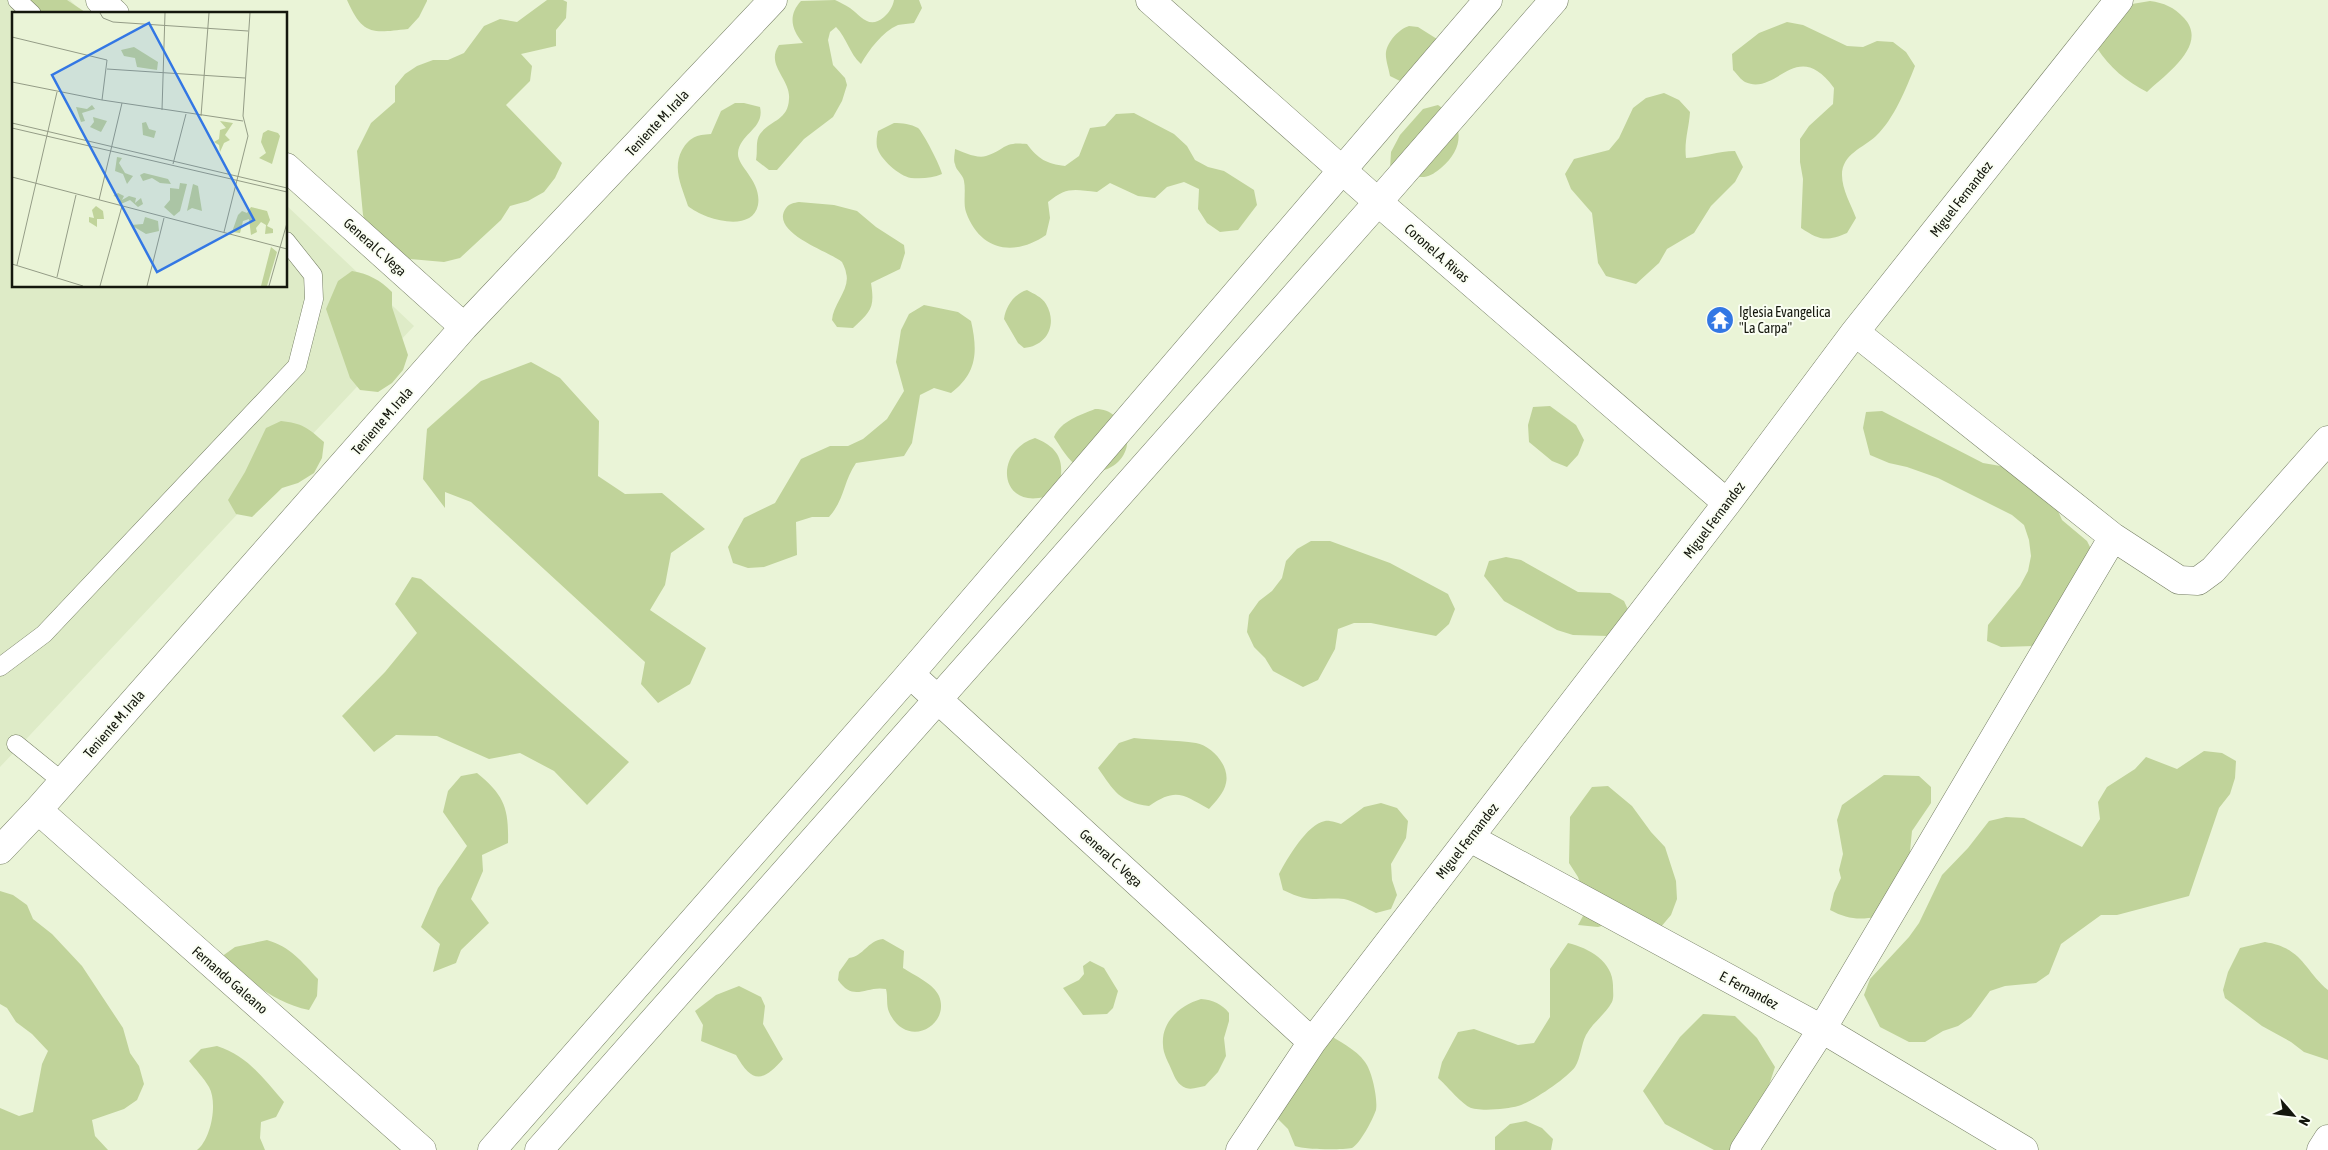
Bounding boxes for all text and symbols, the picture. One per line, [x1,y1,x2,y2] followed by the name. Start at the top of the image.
[12,12,288,288] inset map
[622,86,692,160] street label: Teniente M. Irala
[1927,158,1995,240] street label: Miguel Fernandez
[340,215,410,279] street label: General C. Vega
[1401,220,1473,286] street label: Coronel A. Rivas
[1739,304,1831,336] place label: Iglesia Evangelica "La Carpa"
[1705,305,1735,335] temple icon: Iglesia Evangelica "La Carpa"
[348,384,416,458] street label: Teniente M. Irala
[1680,479,1748,561] street label: Miguel Fernandez
[80,687,148,761] street label: Teniente M. Irala
[1433,800,1501,882] street label: Miguel Fernandez
[1076,826,1146,890] street label: General C. Vega
[189,943,271,1017] street label: Fernando Galeano
[1717,968,1781,1012] street label: E. Fernandez
[2268,1090,2318,1140] north arrow
[2295,1114,2313,1129] text: N

